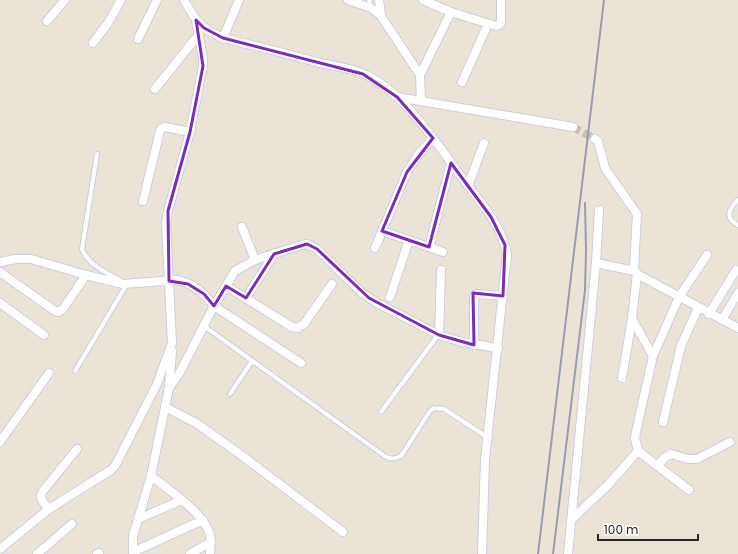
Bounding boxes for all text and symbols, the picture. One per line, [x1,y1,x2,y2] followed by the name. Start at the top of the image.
[598,516,698,542] scale bar
[604,521,638,538] text: 100 m

